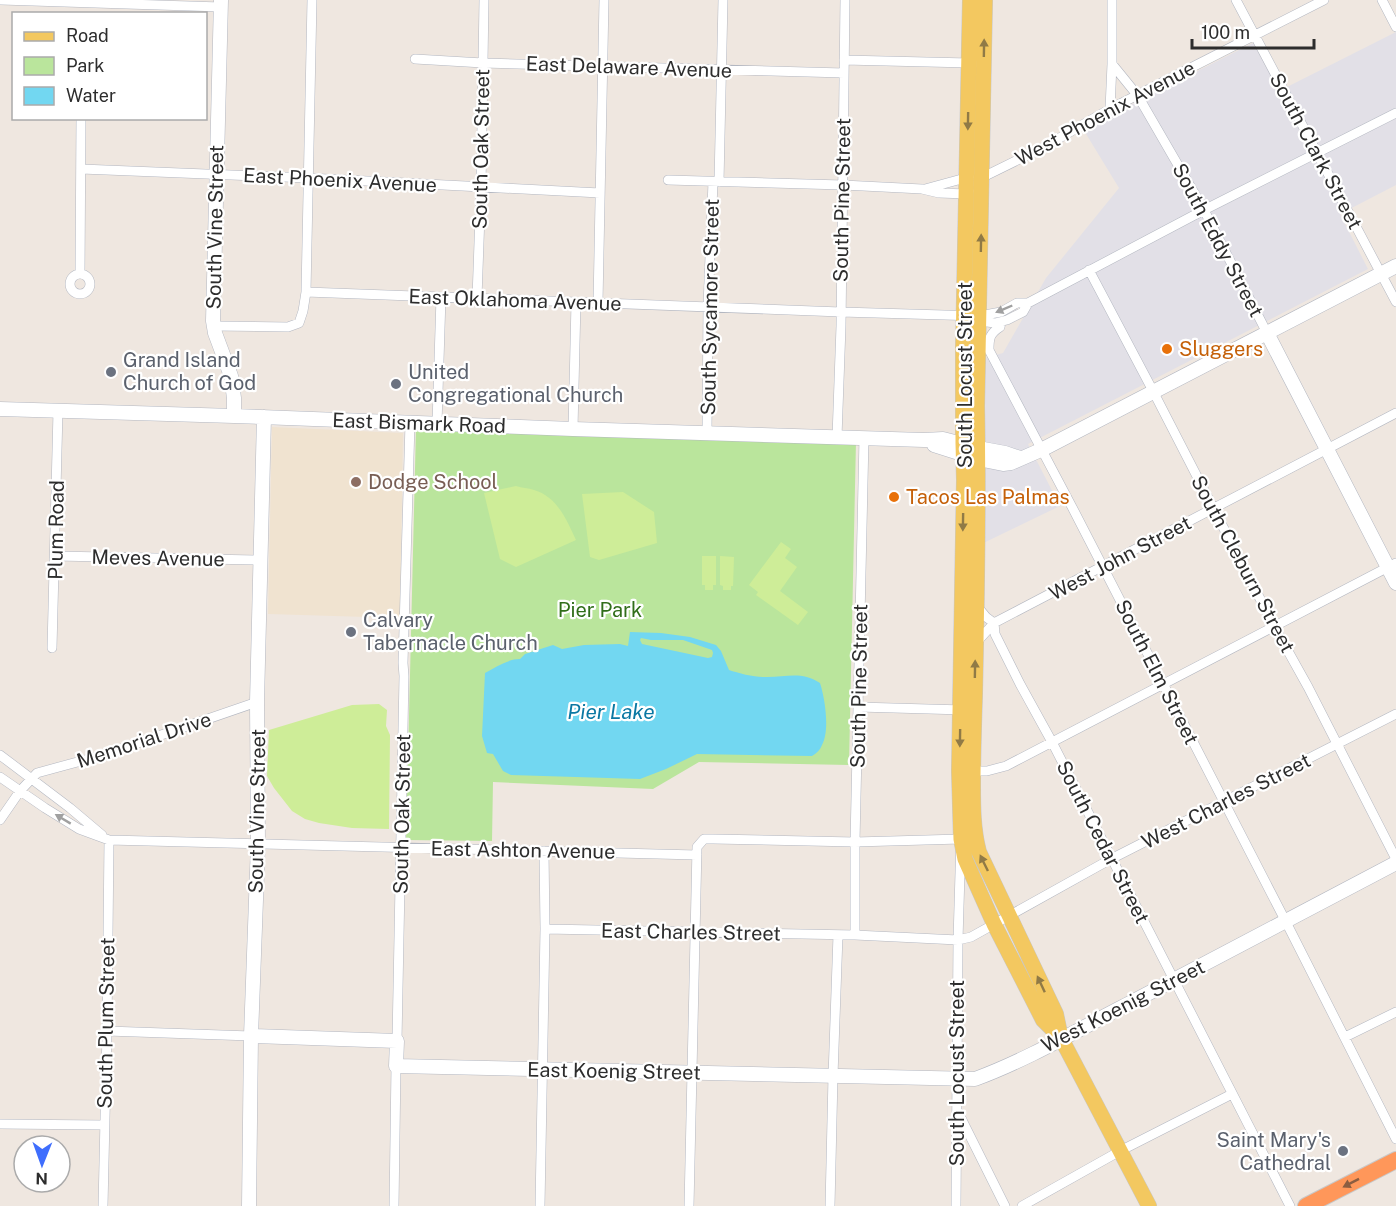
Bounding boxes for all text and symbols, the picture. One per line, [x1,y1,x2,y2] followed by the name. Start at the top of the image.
[12,12,207,120] legend
[1192,12,1314,50] scale bar
[1201,22,1250,43] text: 100 m
[66,25,109,46] text: Road
[980,39,989,58] one-way arrow
[525,51,733,83] street label: East Delaware Avenue
[66,55,104,76] text: Park
[1011,55,1199,171] street label: West Phoenix Avenue
[468,69,494,229] street label: South Oak Street
[1265,69,1367,233] street label: South Clark Street
[66,85,116,106] text: Water
[963,112,973,131] one-way arrow
[829,118,855,282] street label: South Pine Street
[202,145,228,309] street label: South Vine Street
[1167,159,1269,321] street label: South Eddy Street
[242,163,438,197] street label: East Phoenix Avenue
[696,198,724,416] street label: South Sycamore Street
[976,234,985,253] one-way arrow
[953,282,977,468] street label: South Locust Street
[408,284,622,316] street label: East Oklahoma Avenue
[994,304,1012,314] one-way arrow
[1179,337,1263,361] place label: Sluggers
[1160,342,1174,356] marker: Sluggers
[123,348,256,395] place label: Grand Island Church of God
[408,360,623,407] place label: United Congregational Church
[104,365,118,379] marker: Grand Island Church of God
[389,377,403,391] marker: United Congregational Church
[332,408,506,438] street label: East Bismark Road
[368,470,498,494] place label: Dodge School
[1186,471,1300,657] street label: South Cleburn Street
[349,475,363,489] marker: Dodge School
[43,480,69,580] street label: Plum Road
[906,485,1070,509] place label: Tacos Las Palmas
[887,490,901,504] marker: Tacos Las Palmas
[1045,510,1195,606] street label: West John Street
[958,513,967,532] one-way arrow
[91,545,225,571] street label: Meves Avenue
[1110,596,1204,748] street label: South Elm Street
[558,598,642,622] park label: Pier Park
[846,604,872,768] street label: South Pine Street
[363,608,538,655] place label: Calvary Tabernacle Church
[344,625,358,639] marker: Calvary Tabernacle Church
[970,660,980,679] one-way arrow
[567,699,655,724] water label: Pier Lake
[74,707,214,773] street label: Memorial Drive
[244,729,270,893] street label: South Vine Street
[955,729,964,748] one-way arrow
[389,734,415,894] street label: South Oak Street
[1138,748,1314,854] street label: West Charles Street
[1052,757,1154,927] street label: South Cedar Street
[55,813,71,824] one-way arrow
[430,836,616,864] street label: East Ashton Avenue
[979,854,988,871] one-way arrow
[601,918,781,946] street label: East Charles Street
[93,937,119,1109] street label: South Plum Street
[1037,954,1209,1058] street label: West Koenig Street
[1037,975,1046,992] one-way arrow
[945,980,969,1166] street label: South Locust Street
[527,1057,701,1085] street label: East Koenig Street
[1217,1128,1331,1175] place label: Saint Mary's Cathedral
[12,1134,72,1194] north arrow
[1336,1144,1350,1158] marker: Saint Mary's Cathedral
[35,1169,48,1188] text: N
[1342,1178,1359,1188] one-way arrow

